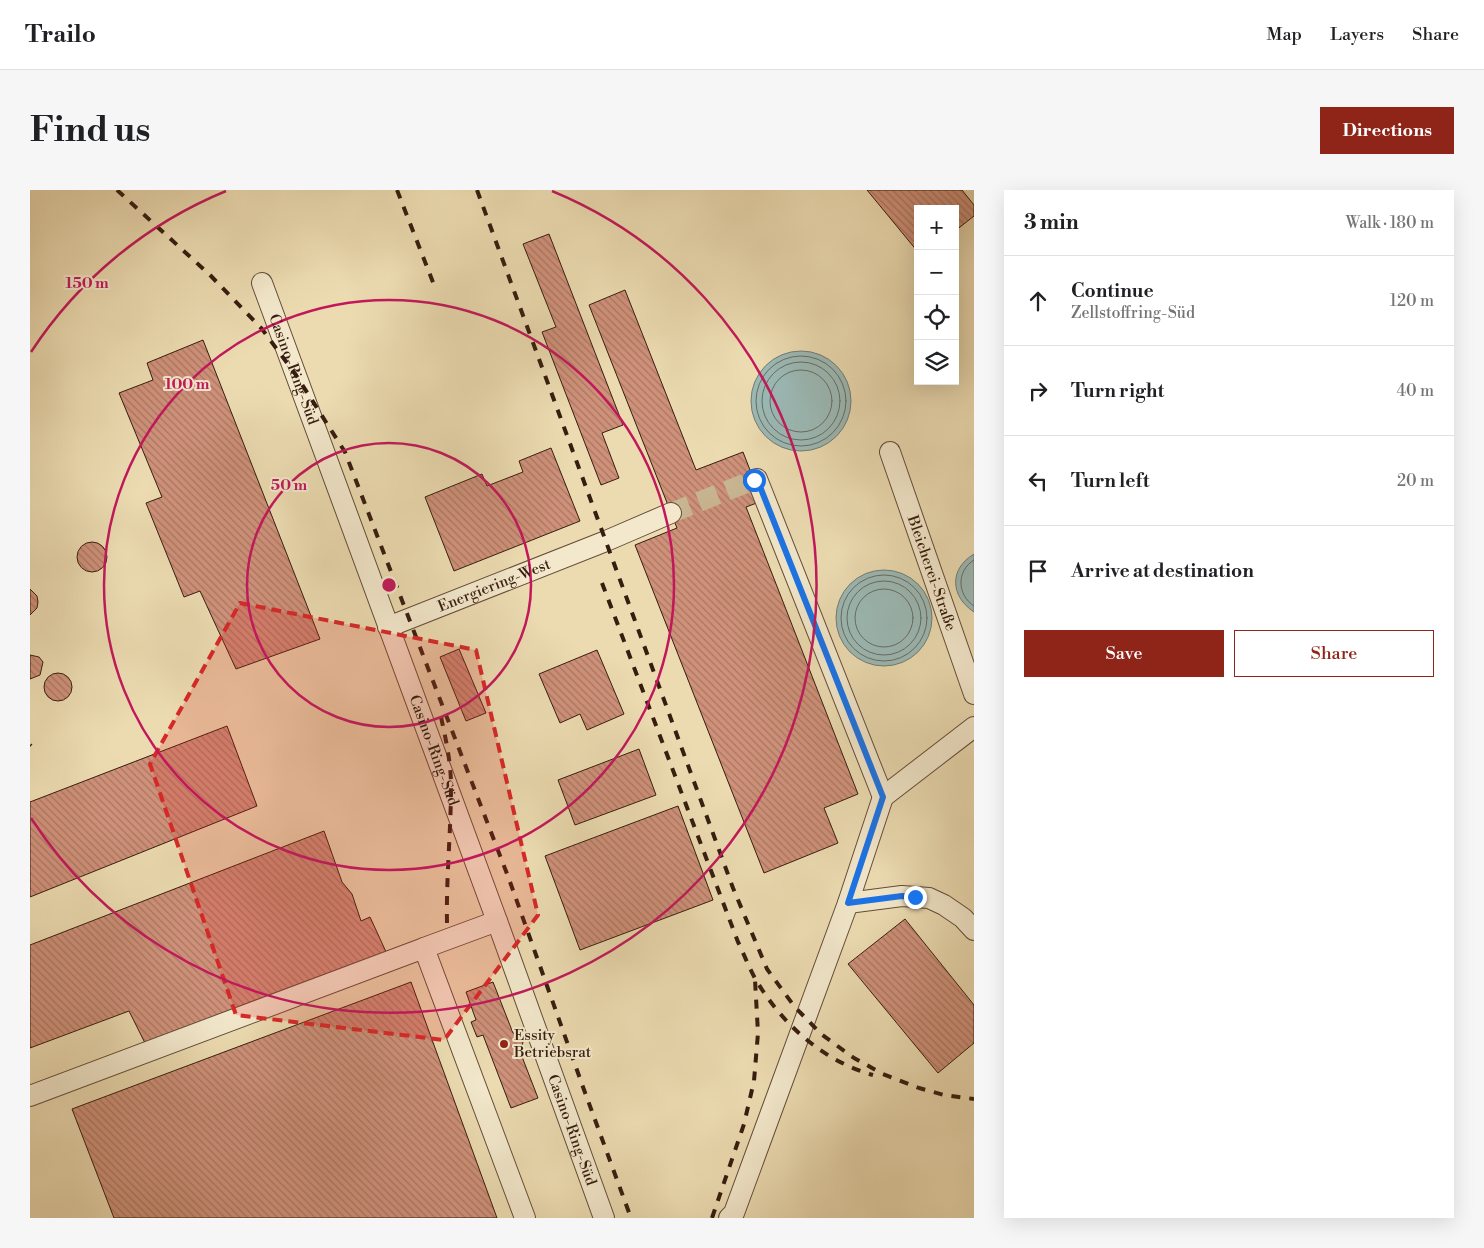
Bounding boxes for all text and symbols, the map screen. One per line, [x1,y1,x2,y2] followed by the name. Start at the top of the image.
[25,20,96,50] text: Trailo
[1267,23,1302,46] text: Map
[1330,23,1384,46] text: Layers
[1412,23,1459,46] text: Share
[1320,107,1454,154] button: Directions
[30,109,150,152] text: Find us
[914,205,959,385] map controls
[914,205,959,250] button: +
[1024,210,1079,236] text: 3 min
[1346,213,1434,233] text: Walk · 180 m
[914,250,959,295] button: −
[65,274,109,293] text: 150 m
[1071,279,1154,303] text: Continue
[1024,287,1052,315] icon: ahead
[1390,291,1434,311] text: 120 m
[914,295,959,340] button: locate
[1071,303,1195,323] text: Zellstoffring-Süd
[264,311,323,428] street label: Casino-Ring-Süd
[914,340,959,385] button: layers
[165,375,210,394] text: 100 m
[1024,377,1052,405] icon: right
[1071,379,1164,403] text: Turn right
[1397,381,1434,401] text: 40 m
[1024,467,1052,495] icon: left
[743,469,766,492] route start
[1071,469,1150,493] text: Turn left
[1397,471,1434,491] text: 20 m
[271,476,307,495] text: 50 m
[902,512,960,633] street label: Bleicherei-Straße
[435,555,554,616] street label: Energiering-West
[1024,557,1052,585] icon: arrive
[1071,559,1254,583] text: Arrive at destination
[380,576,398,594] centre of rings
[1024,630,1224,677] button: Save
[1234,630,1434,677] button: Share
[405,692,463,809] street label: Casino-Ring-Süd
[904,886,927,909] route end
[513,1026,592,1062] place label: Essity Betriebsrat
[498,1038,510,1050] marker: Essity Betriebsrat
[543,1072,601,1189] street label: Casino-Ring-Süd

